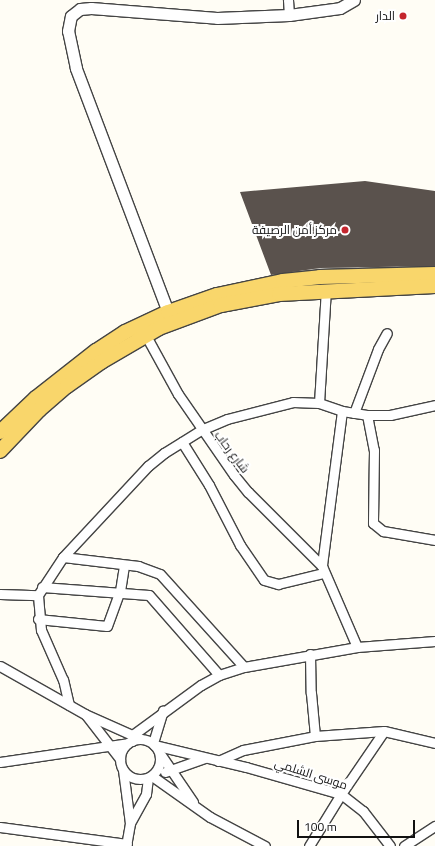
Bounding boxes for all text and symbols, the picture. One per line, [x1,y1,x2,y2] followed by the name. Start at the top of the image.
[376,9,395,23] place label: الدار
[398,11,408,21] marker: الدار
[252,223,337,237] place label: مركز أمن الرصيفة
[340,225,350,235] marker: مركز أمن الرصيفة
[212,428,252,476] street label: شارع رحاب
[273,755,349,793] street label: موسى الشلمي
[299,812,417,838] scale bar
[304,815,337,838] text: 100 m

